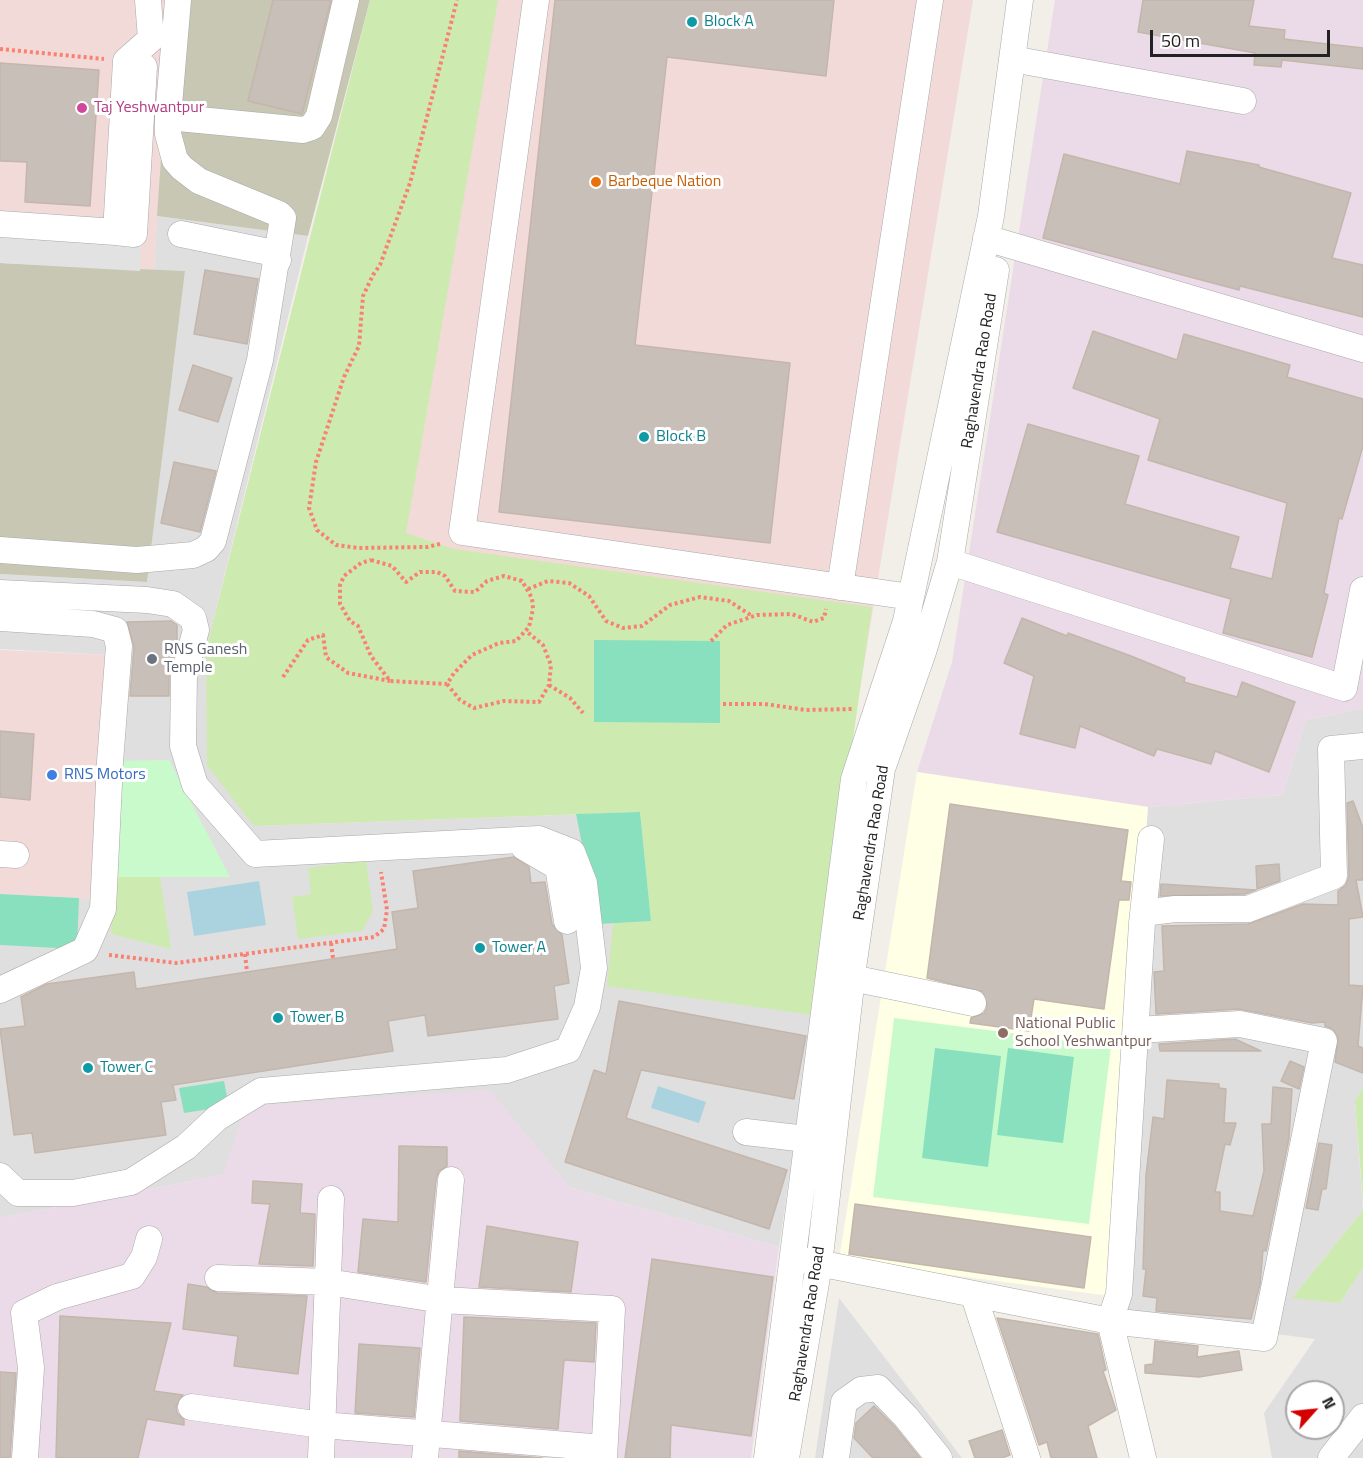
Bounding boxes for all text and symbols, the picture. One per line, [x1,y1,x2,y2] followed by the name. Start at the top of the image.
[704,12,754,32] place label: Block A
[685,15,699,29] marker: Block A
[1153,18,1333,56] scale bar
[1161,27,1200,54] text: 50 m
[94,98,204,118] place label: Taj Yeshwantpur
[75,101,89,115] marker: Taj Yeshwantpur
[608,172,721,192] place label: Barbeque Nation
[589,175,603,189] marker: Barbeque Nation
[958,292,1002,450] street label: Raghavendra Rao Road
[656,427,706,447] place label: Block B
[637,430,651,444] marker: Block B
[164,640,247,678] place label: RNS Ganesh Temple
[145,652,159,666] marker: RNS Ganesh Temple
[850,764,894,922] street label: Raghavendra Rao Road
[64,765,146,785] place label: RNS Motors
[45,768,59,782] marker: RNS Motors
[492,938,546,958] place label: Tower A
[473,941,487,955] marker: Tower A
[290,1008,344,1028] place label: Tower B
[271,1011,285,1025] marker: Tower B
[1015,1014,1152,1052] place label: National Public School Yeshwantpur
[996,1026,1010,1040] marker: National Public School Yeshwantpur
[100,1058,153,1078] place label: Tower C
[81,1061,95,1075] marker: Tower C
[786,1245,830,1403] street label: Raghavendra Rao Road
[1285,1380,1345,1440] north arrow
[1316,1392,1342,1413] text: N

